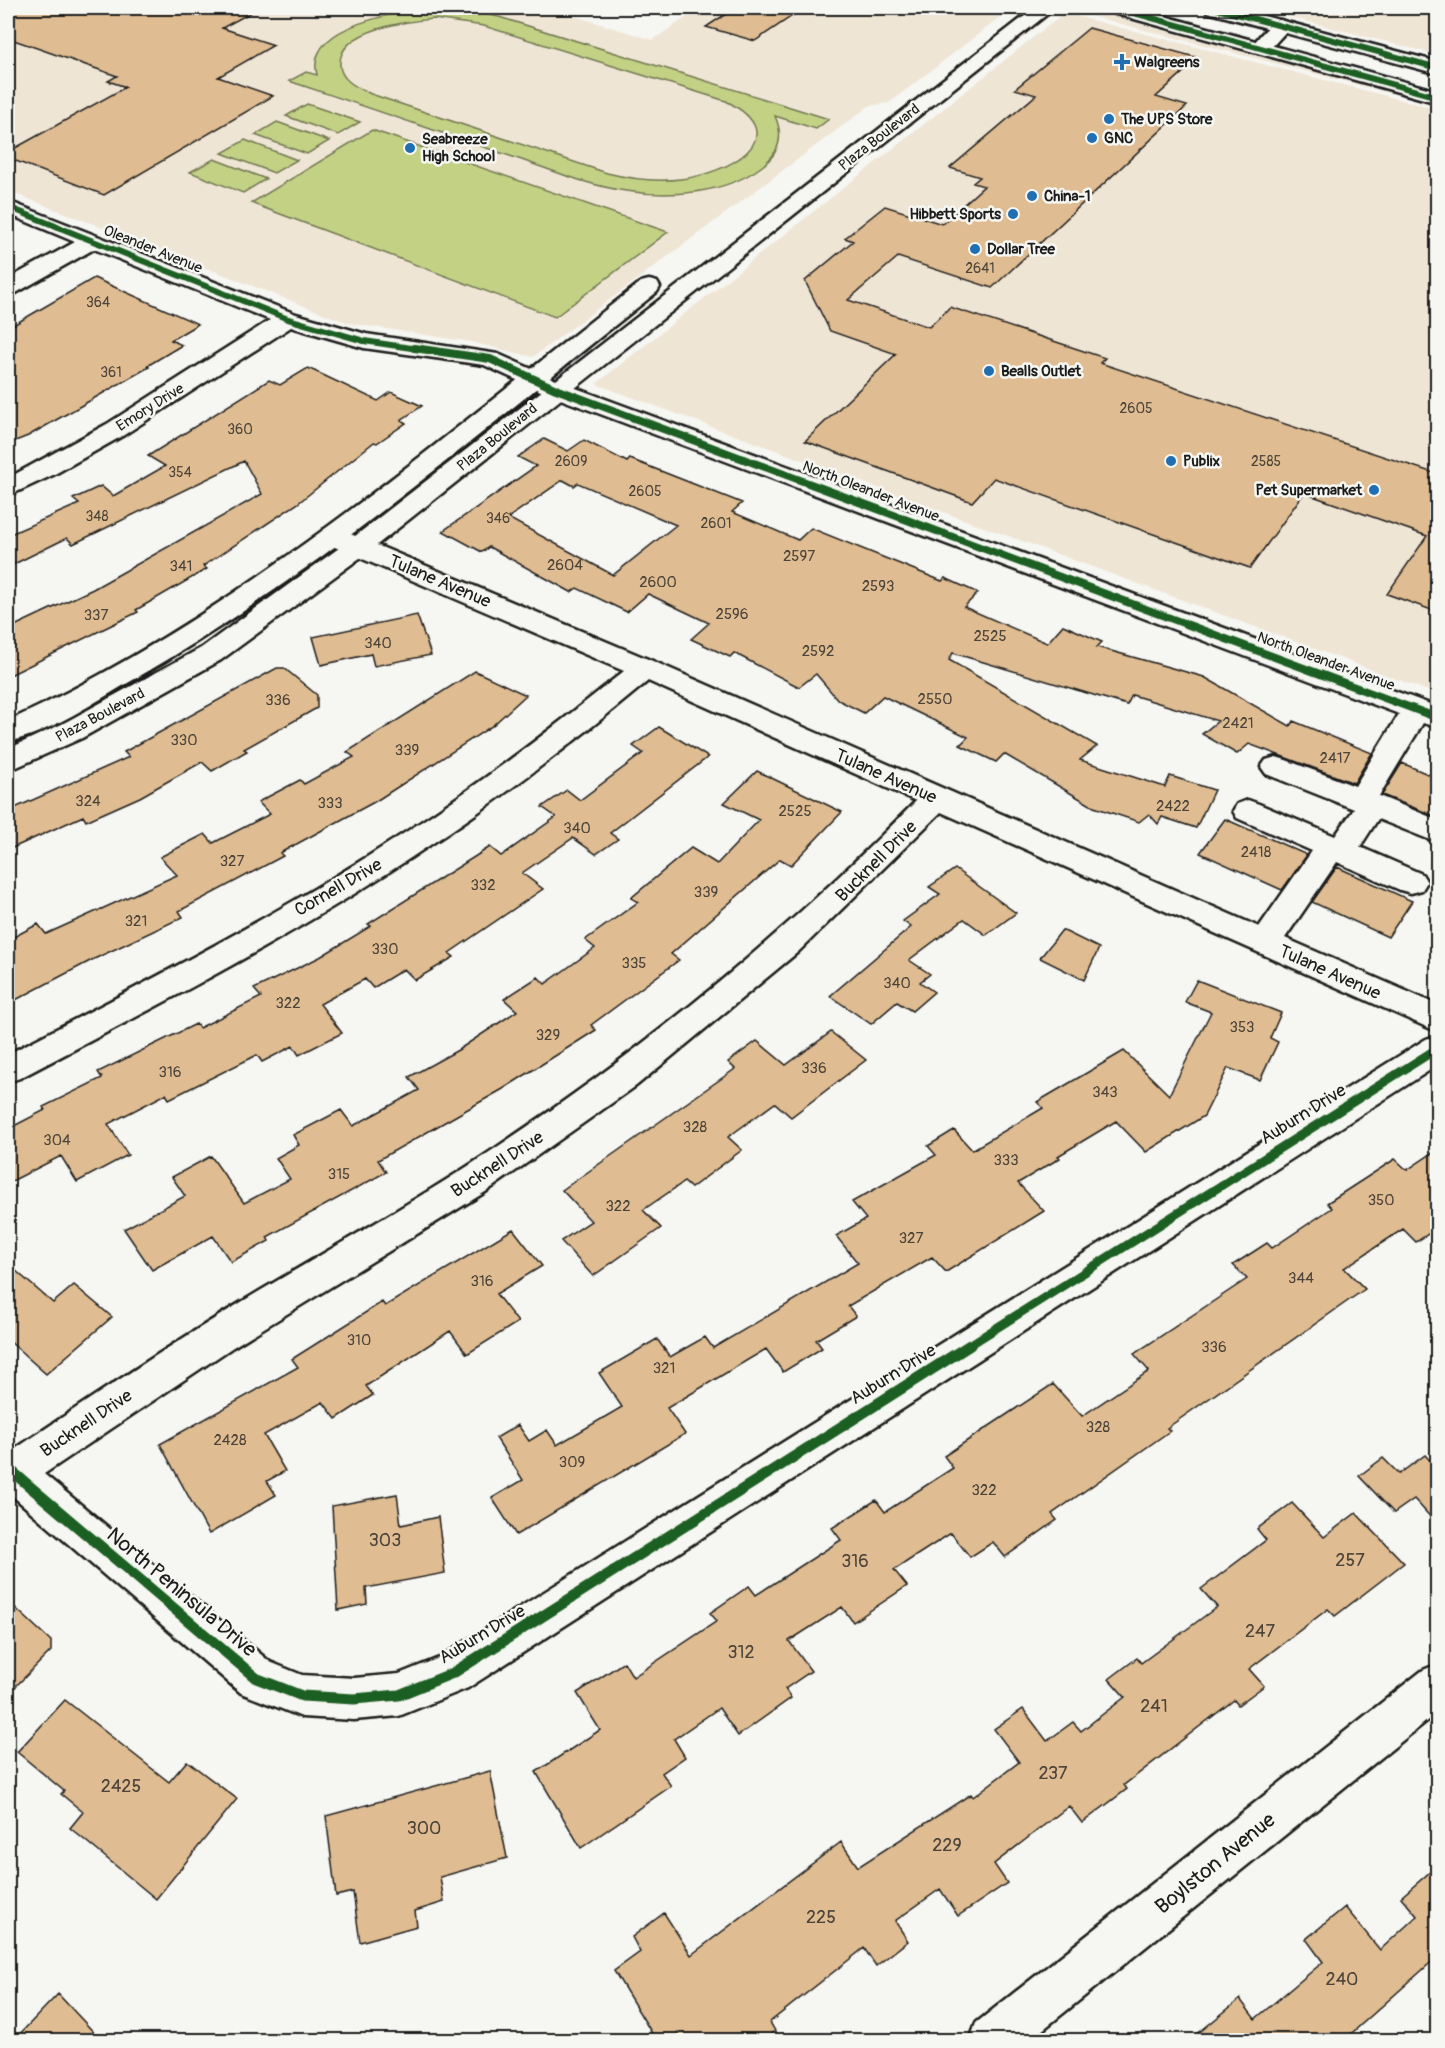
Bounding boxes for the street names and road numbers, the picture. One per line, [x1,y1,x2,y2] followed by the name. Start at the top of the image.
[835,100,924,175] street label: Plaza Boulevard
[101,221,206,278] street label: Oleander Avenue
[113,379,188,436] street label: Emory Drive
[453,399,541,476] street label: Plaza Boulevard
[800,457,942,527] street label: North Oleander Avenue
[385,550,495,613] street label: Tulane Avenue
[1254,628,1398,695] street label: North Oleander Avenue
[52,684,148,747] street label: Plaza Boulevard
[831,744,940,809] street label: Tulane Avenue
[831,816,922,907] street label: Bucknell Drive
[290,853,386,922] street label: Cornell Drive
[1275,940,1384,1005] street label: Tulane Avenue
[1256,1079,1351,1150] street label: Auburn Drive
[447,1126,548,1203] street label: Bucknell Drive
[846,1339,941,1410] street label: Auburn Drive
[36,1384,137,1463] street label: Bucknell Drive
[101,1522,263,1664] street label: North Peninsula Drive
[435,1600,530,1669] street label: Auburn Drive
[1150,1806,1281,1920] street label: Boylston Avenue

